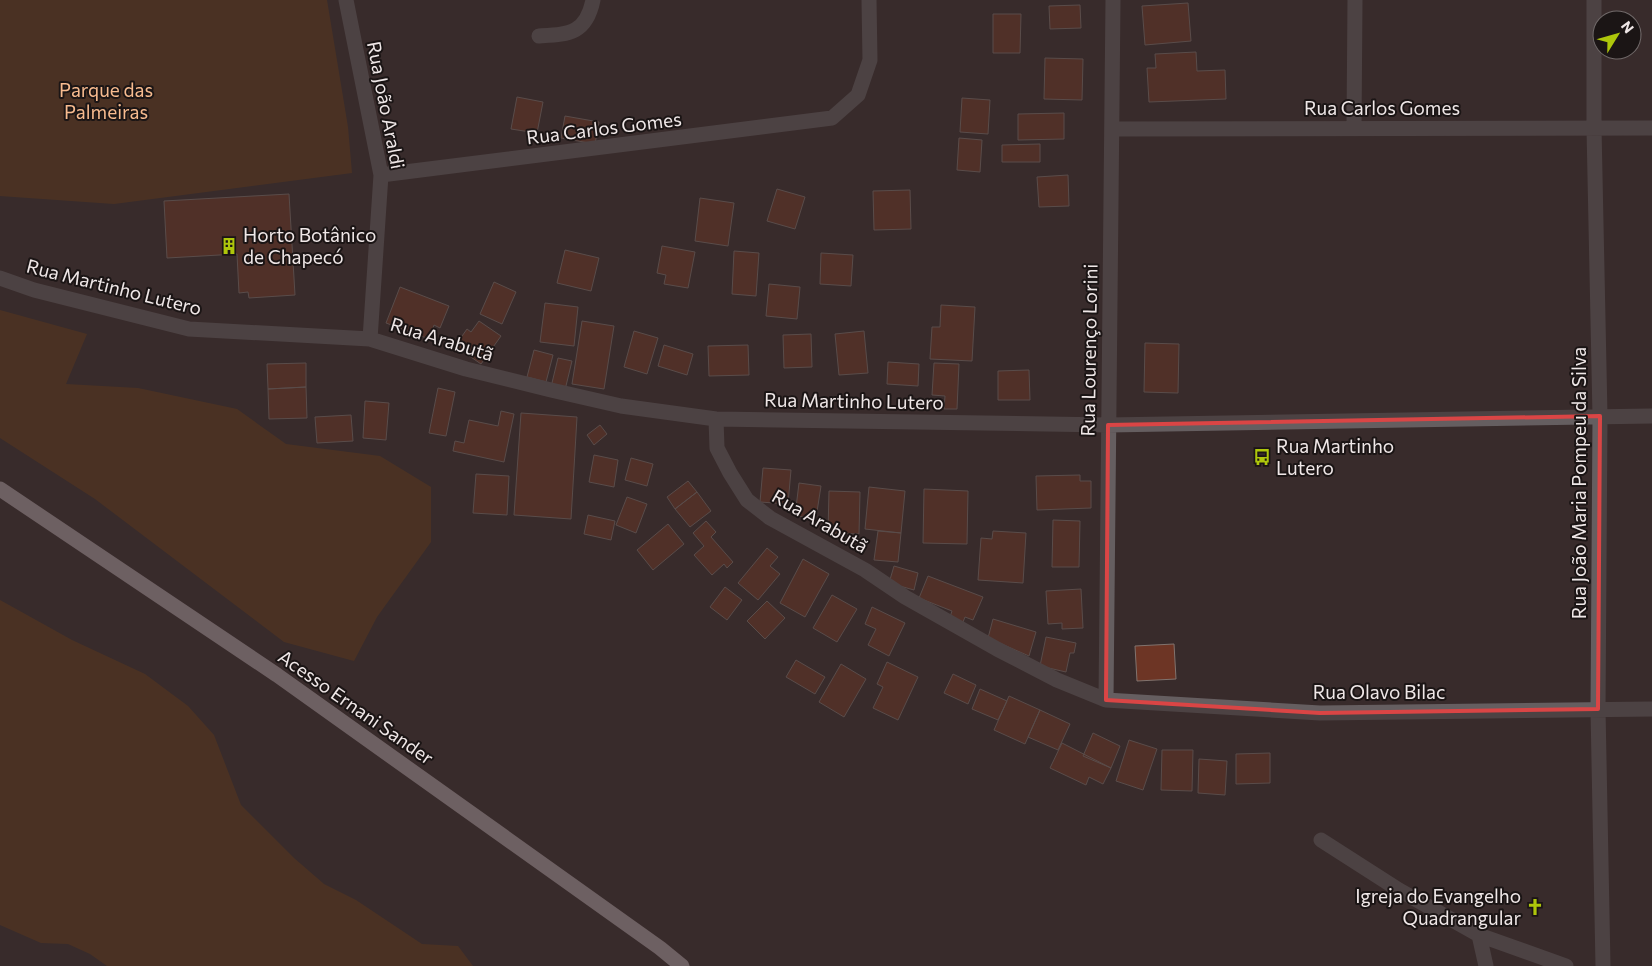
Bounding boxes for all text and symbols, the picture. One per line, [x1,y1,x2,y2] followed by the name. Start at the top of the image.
[1592,10,1642,60] north arrow
[1618,18,1638,36] text: N
[363,39,410,171] street label: Rua João Araldi
[59,78,153,123] park label: Parque das Palmeiras
[1304,96,1460,119] street label: Rua Carlos Gomes
[525,107,683,148] street label: Rua Carlos Gomes
[243,223,376,268] place label: Horto Botânico de Chapecó
[219,236,239,256] building icon: Horto Botânico de Chapecó
[24,254,204,319] street label: Rua Martinho Lutero
[1075,263,1102,437] street label: Rua Lourenço Lorini
[388,312,497,365] street label: Rua Arabutã
[1567,347,1590,619] street label: Rua João Maria Pompeu da Silva
[764,387,944,414] street label: Rua Martinho Lutero
[1276,434,1394,479] place label: Rua Martinho Lutero
[1252,447,1272,467] bus stop icon: Rua Martinho Lutero
[768,484,872,557] street label: Rua Arabutã
[274,644,439,769] street label: Acesso Ernani Sander
[1313,680,1445,703] street label: Rua Olavo Bilac
[1355,884,1521,929] place label: Igreja do Evangelho Quadrangular
[1525,897,1545,917] church icon: Igreja do Evangelho Quadrangular

